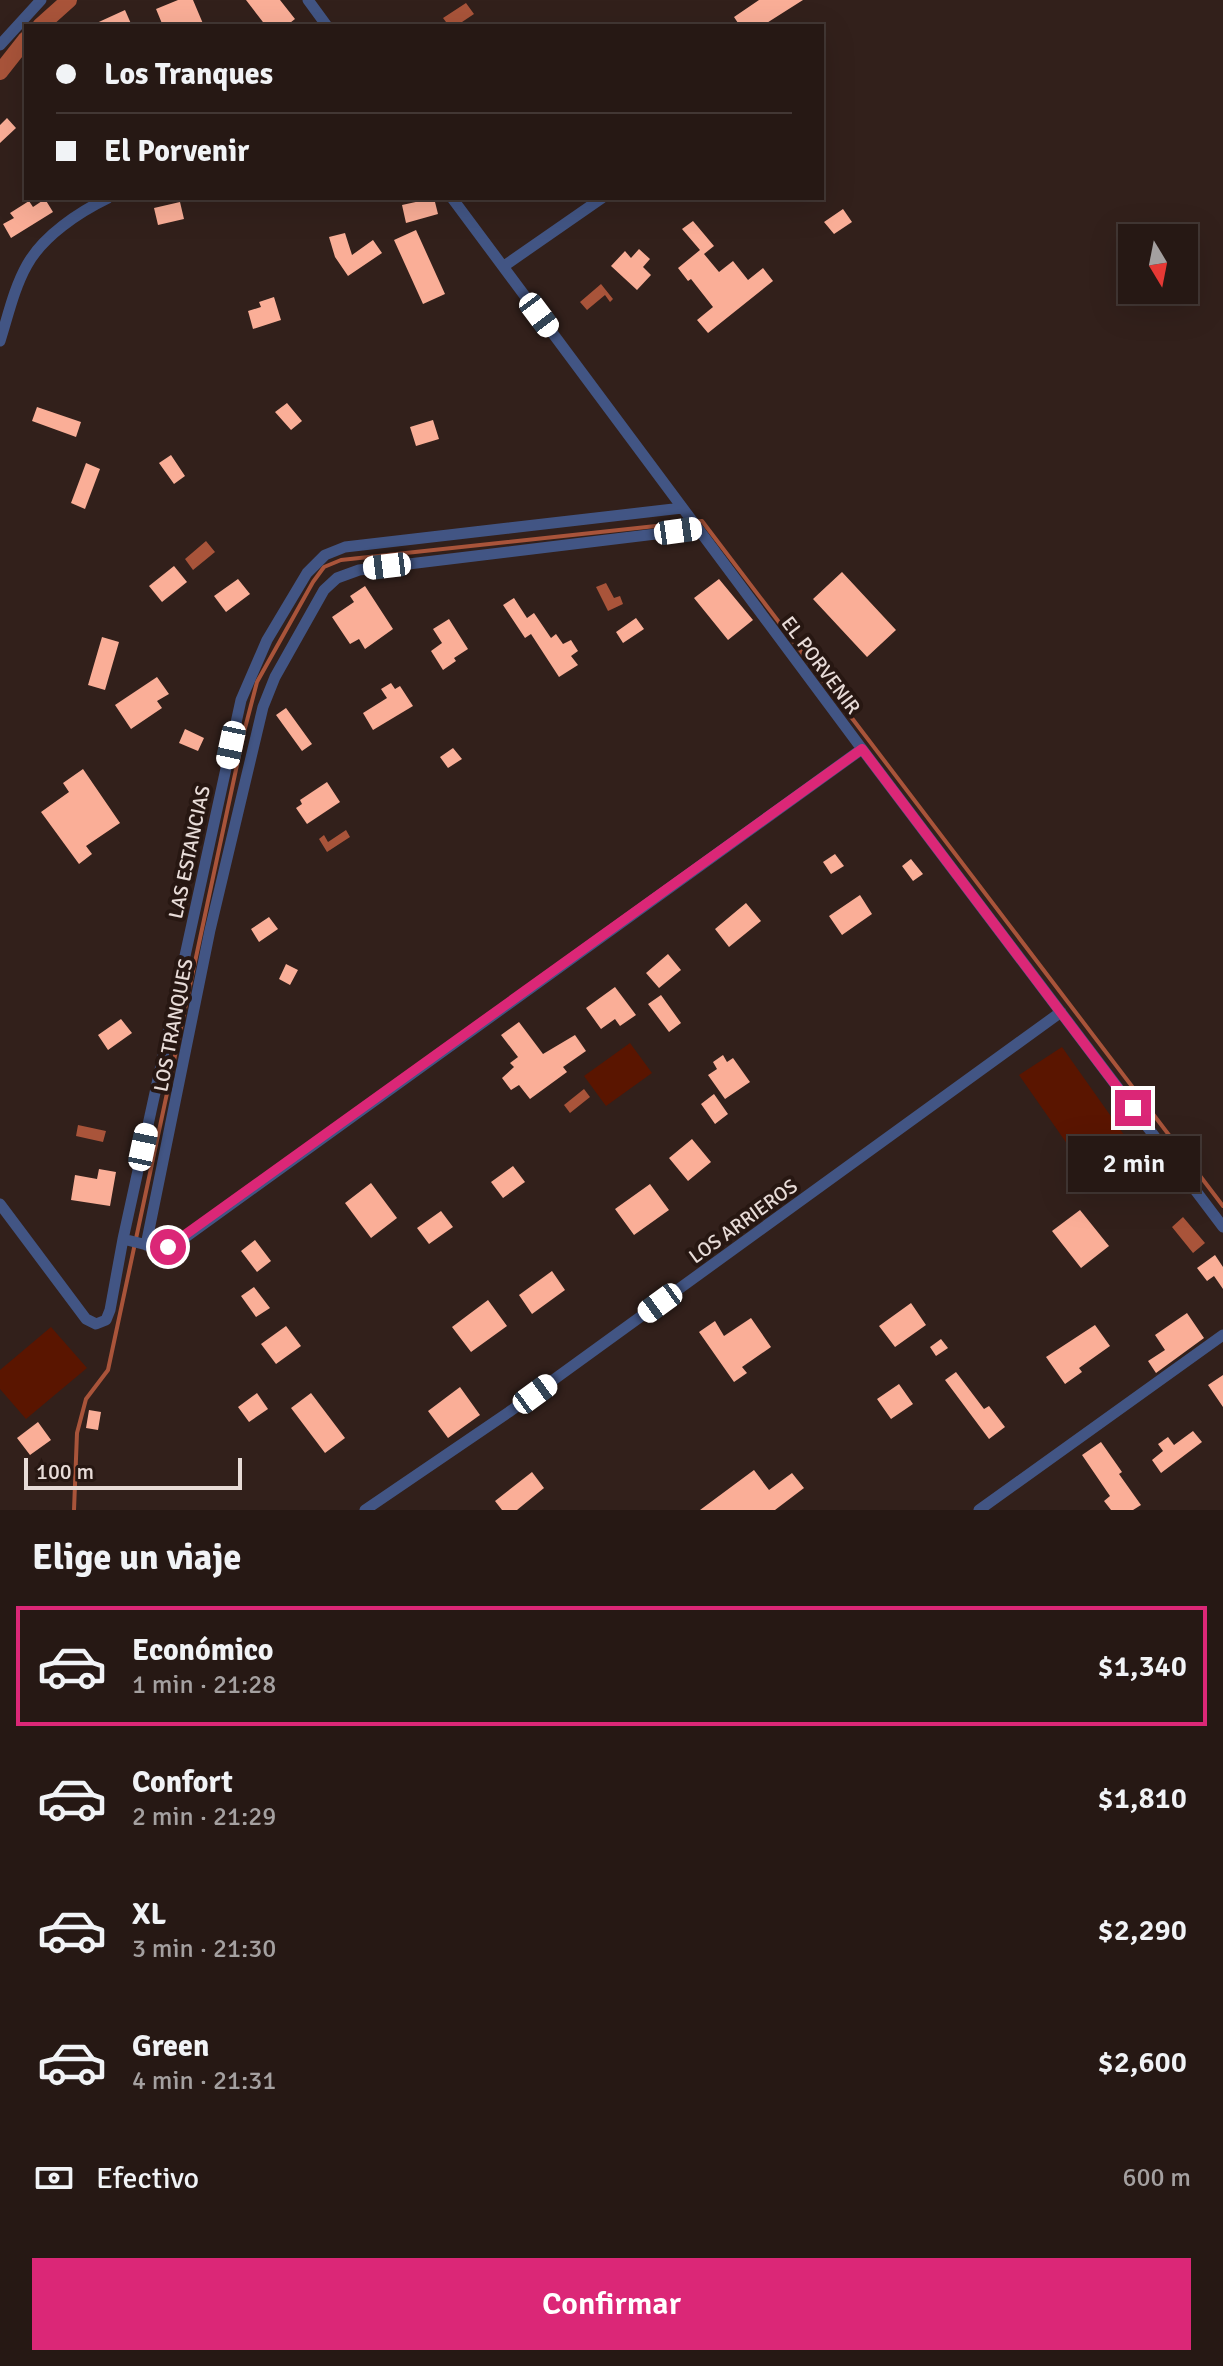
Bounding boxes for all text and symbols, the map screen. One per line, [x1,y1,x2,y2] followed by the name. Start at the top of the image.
[104,56,273,93] text: Los Tranques
[104,133,249,170] text: El Porvenir
[1118,224,1198,304] north arrow
[1118,224,1198,304] map controls
[515,289,563,341] car
[653,516,703,546] car
[362,551,412,581] car
[776,611,866,719] street label: EL PORVENIR
[214,719,248,771] car
[163,783,216,921] street label: LAS ESTANCIAS
[148,956,199,1094] street label: LOS TRANQUES
[1115,1090,1151,1126] route end
[126,1121,160,1173] car
[1067,1136,1199,1192] callout: 2 min
[1103,1148,1165,1180] text: 2 min
[684,1174,802,1269] street label: LOS ARRIEROS
[150,1229,186,1265] route start
[634,1279,686,1327] car
[509,1370,561,1418] car
[24,1454,242,1490] scale bar
[36,1458,94,1485] text: 100 m
[32,1535,241,1580] text: Elige un viaje
[36,1630,108,1702] icon: car
[132,1632,274,1669] text: Económico
[1098,1648,1187,1685] text: $1,340
[132,1669,276,1701] text: 1 min · 21:28
[36,1762,108,1834] icon: car
[132,1764,233,1801] text: Confort
[1098,1780,1187,1817] text: $1,810
[132,1801,276,1833] text: 2 min · 21:29
[36,1894,108,1966] icon: car
[132,1896,166,1933] text: XL
[1098,1912,1187,1949] text: $2,290
[132,1933,276,1965] text: 3 min · 21:30
[36,2026,108,2098] icon: car
[132,2028,209,2065] text: Green
[1098,2044,1187,2081] text: $2,600
[132,2065,276,2097] text: 4 min · 21:31
[32,2156,76,2200] icon: cash
[96,2160,199,2197] text: Efectivo
[1122,2162,1191,2194] text: 600 m
[32,2258,1191,2350] button: Confirmar

